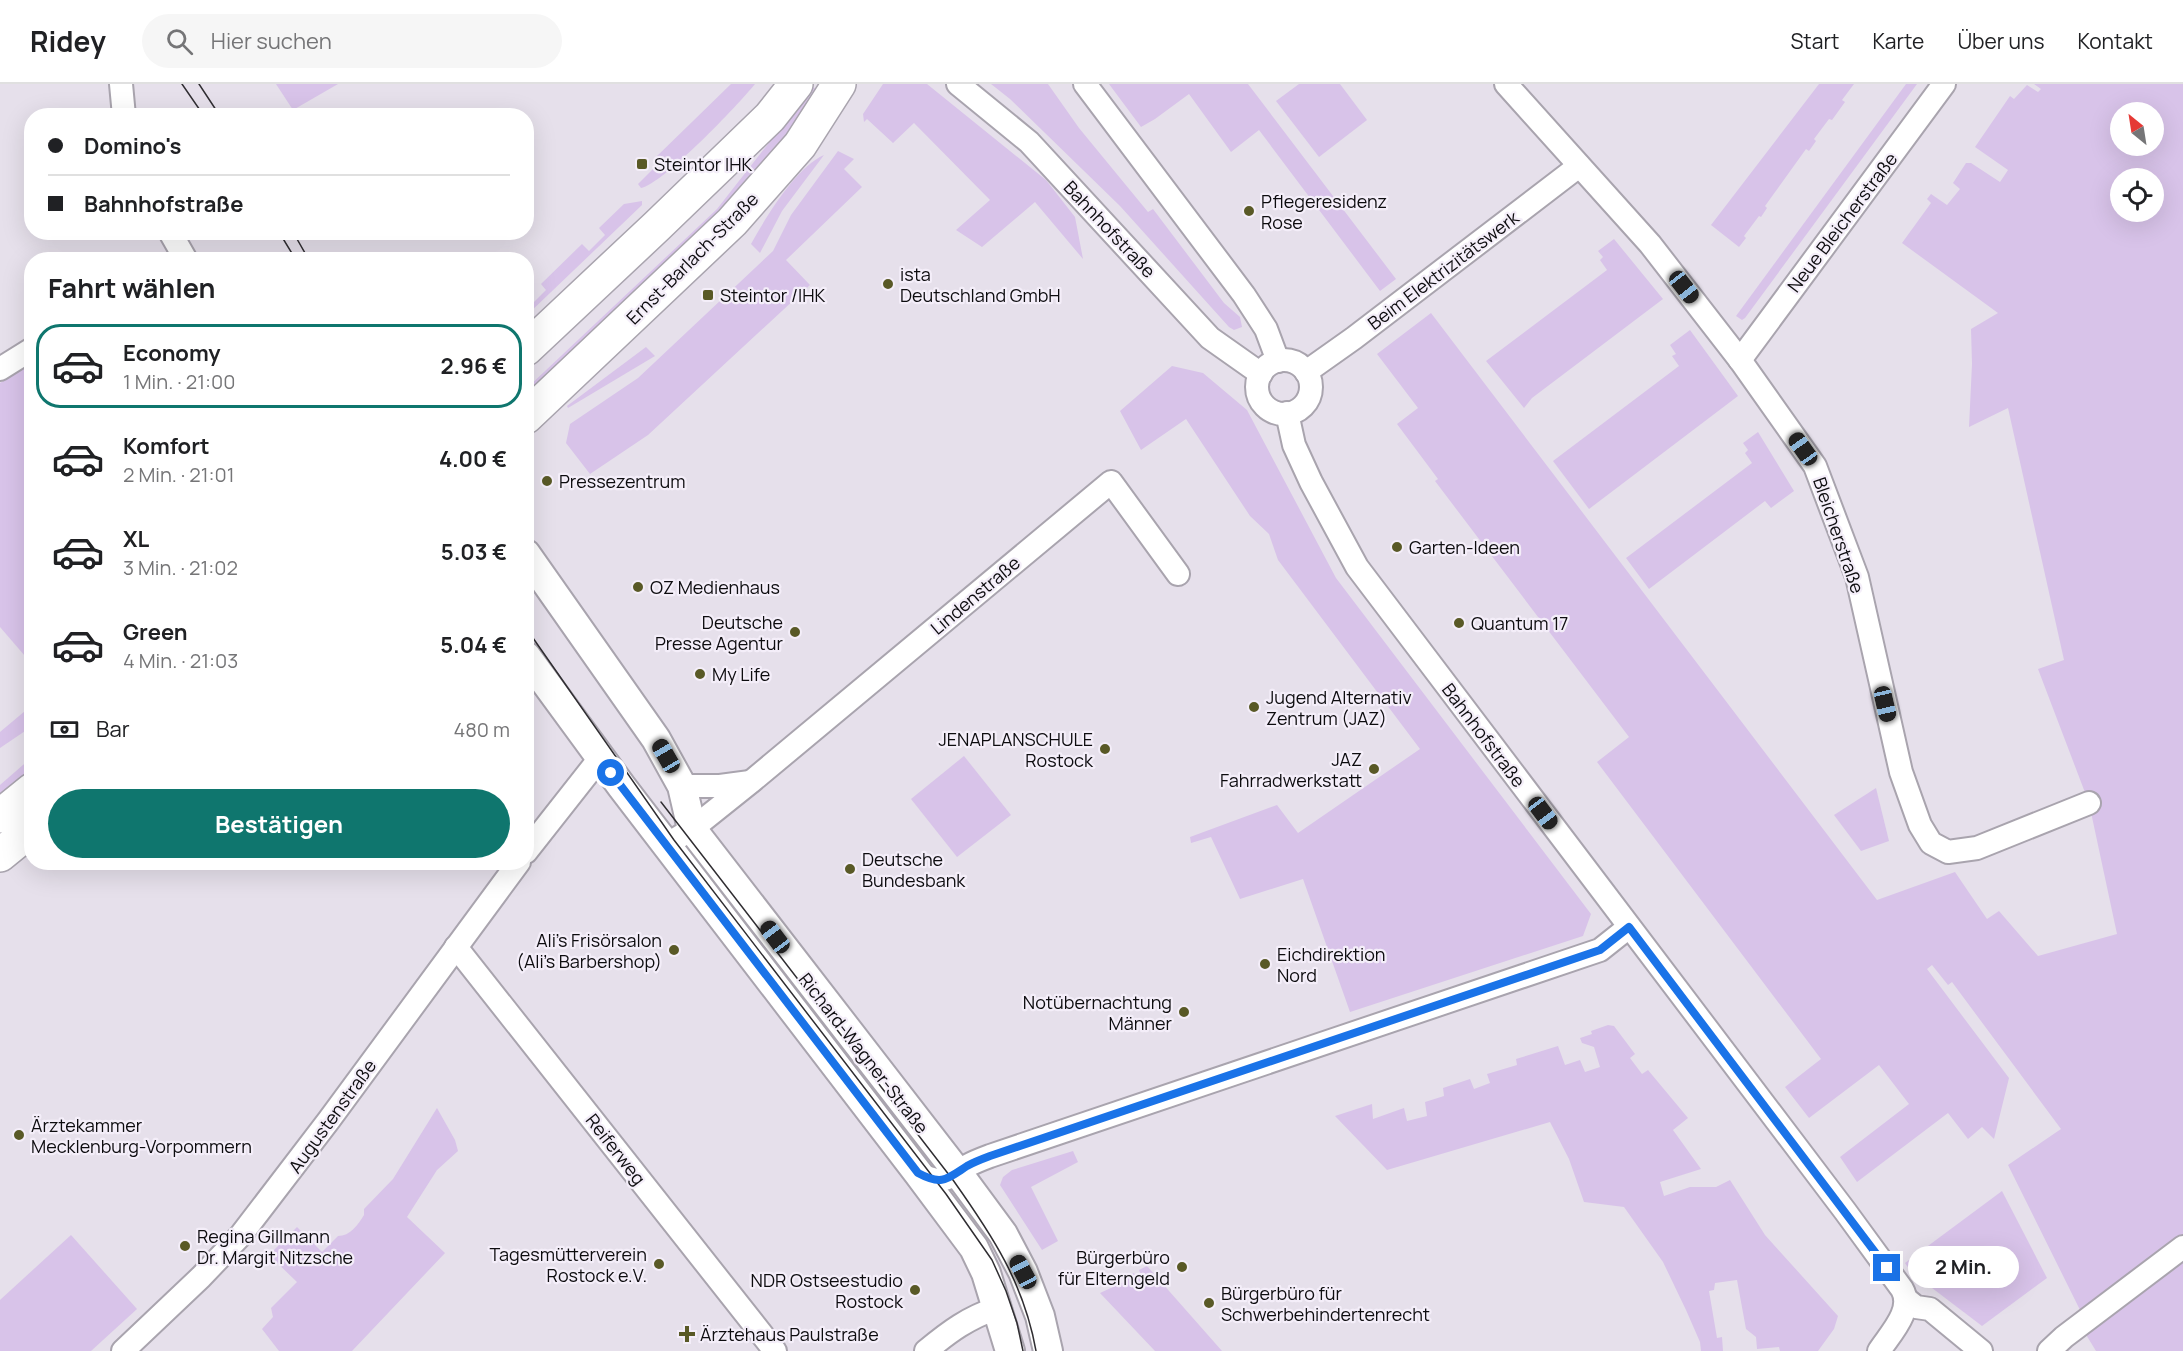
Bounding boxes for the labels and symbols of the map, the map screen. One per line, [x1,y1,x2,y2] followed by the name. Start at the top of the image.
[2110,102,2164,156] north arrow
[1782,147,1902,297] street label: Neue Bleicherstraße
[654,152,752,176] place label: Steintor IHK
[635,157,649,171] marker: Steintor IHK
[1059,175,1161,283] street label: Bahnhofstraße
[621,187,763,329] street label: Ernst-Barlach-Straße
[1261,189,1387,234] place label: Pflegeresidenz Rose
[1242,204,1256,218] marker: Pflegeresidenz Rose
[1363,205,1524,335] street label: Beim Elektrizitätswerk
[900,262,1061,307] place label: ista Deutschland GmbH
[1666,267,1702,307] car
[881,277,895,291] marker: ista Deutschland GmbH
[720,283,825,307] place label: Steintor /IHK
[701,288,715,302] marker: Steintor /IHK
[1785,429,1821,469] car
[559,469,686,493] place label: Pressezentrum
[540,474,554,488] marker: Pressezentrum
[1808,474,1870,596] street label: Bleicherstraße
[1409,535,1520,559] place label: Garten-Ideen
[1390,540,1404,554] marker: Garten-Ideen
[925,551,1025,639] street label: Lindenstraße
[650,575,780,599] place label: OZ Medienhaus
[631,580,645,594] marker: OZ Medienhaus
[655,610,784,655] place label: Deutsche Presse Agentur
[1471,611,1568,635] place label: Quantum 17
[1452,616,1466,630] marker: Quantum 17
[788,625,802,639] marker: Deutsche Presse Agentur
[712,662,770,686] place label: My Life
[693,667,707,681] marker: My Life
[1437,678,1531,792] street label: Bahnhofstraße
[1872,684,1898,724] car
[1266,685,1412,730] place label: Jugend Alternativ Zentrum (JAZ)
[1247,700,1261,714] marker: Jugend Alternativ Zentrum (JAZ)
[939,727,1094,772] place label: JENAPLANSCHULE Rostock
[649,736,683,776] car
[1098,742,1112,756] marker: JENAPLANSCHULE Rostock
[1220,747,1362,792] place label: JAZ Fahrradwerkstatt
[597,759,624,786] route start
[1367,762,1381,776] marker: JAZ Fahrradwerkstatt
[1525,793,1561,833] car
[862,847,966,892] place label: Deutsche Bundesbank
[843,862,857,876] marker: Deutsche Bundesbank
[757,917,793,957] car
[516,928,662,973] place label: Ali's Frisörsalon (Ali's Barbershop)
[1277,942,1386,987] place label: Eichdirektion Nord
[667,943,681,957] marker: Ali's Frisörsalon (Ali's Barbershop)
[1258,957,1272,971] marker: Eichdirektion Nord
[794,968,934,1138] street label: Richard-Wagner-Straße
[1023,990,1173,1035] place label: Notübernachtung Männer
[1177,1005,1191,1019] marker: Notübernachtung Männer
[283,1054,381,1178] street label: Augustenstraße
[581,1109,651,1189] street label: Reiferweg
[31,1113,252,1158] place label: Ärztekammer Mecklenburg-Vorpommern
[12,1128,26,1142] marker: Ärztekammer Mecklenburg-Vorpommern
[197,1224,353,1269] place label: Regina Gillmann Dr. Margit Nitzsche
[178,1239,192,1253] marker: Regina Gillmann Dr. Margit Nitzsche
[490,1242,647,1287] place label: Tagesmütterverein Rostock e.V.
[1058,1245,1170,1290] place label: Bürgerbüro für Elterngeld
[1908,1247,2019,1289] callout: 2 Min.
[1007,1252,1039,1292] car
[1873,1254,1900,1281] route end
[652,1257,666,1271] marker: Tagesmütterverein Rostock e.V.
[1175,1260,1189,1274] marker: Bürgerbüro für Elterngeld
[751,1268,904,1313] place label: NDR Ostseestudio Rostock
[1221,1281,1430,1326] place label: Bürgerbüro für Schwerbehindertenrecht
[908,1283,922,1297] marker: NDR Ostseestudio Rostock
[1202,1296,1216,1310] marker: Bürgerbüro für Schwerbehindertenrecht
[700,1322,879,1346] place label: Ärztehaus Paulstraße
[678,1325,696,1343] marker: Ärztehaus Paulstraße

